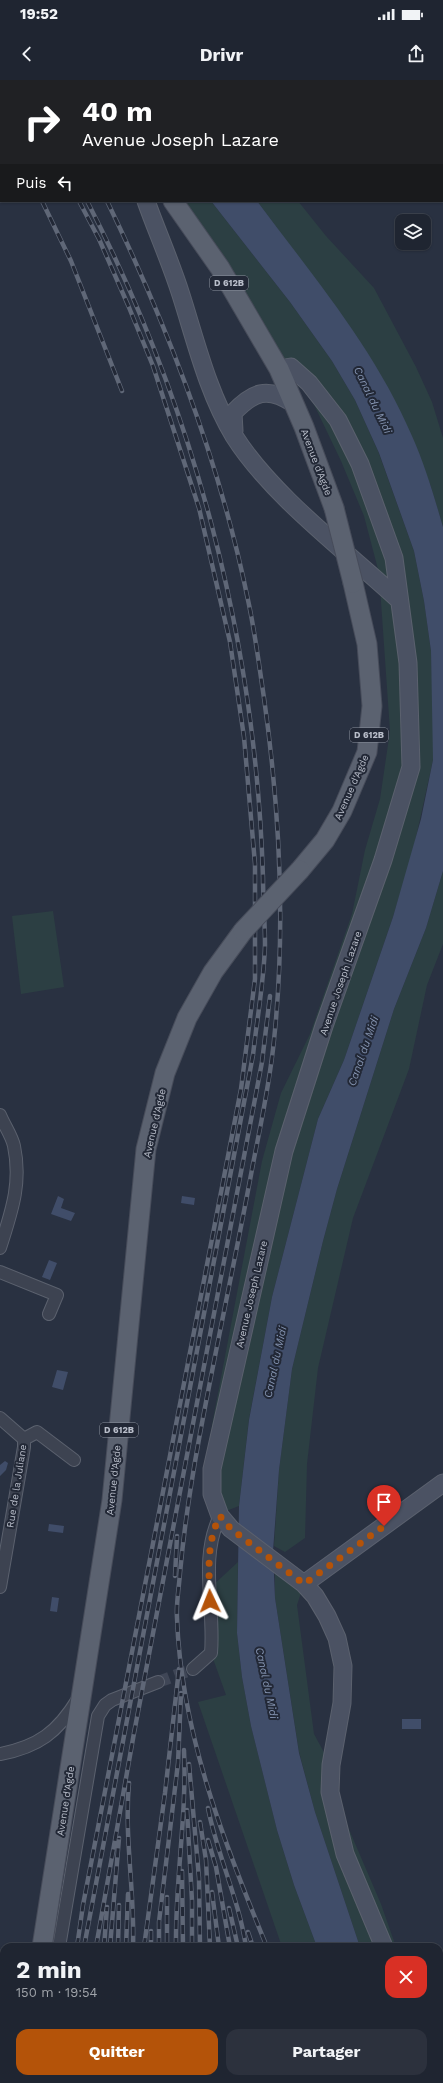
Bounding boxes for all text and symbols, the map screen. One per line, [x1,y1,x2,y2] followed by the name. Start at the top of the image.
[20,5,58,23] text: 19:52
[16,43,38,65] icon: back
[405,43,427,65] icon: share
[200,44,243,65] text: Drivr
[82,95,152,128] text: 40 m
[16,96,68,148] icon: right
[82,129,279,150] text: Avenue Joseph Lazare
[54,172,76,194] icon: left
[16,174,46,192] text: Puis
[395,214,431,250] map controls
[395,214,431,250] button: layers
[210,276,248,290] road number: D 612B
[351,365,395,437] water label: Canal du Midi
[299,427,334,497] street label: Avenue d'Agde
[350,728,388,742] road number: D 612B
[332,753,371,822] street label: Avenue d'Agde
[317,929,364,1037] street label: Avenue Joseph Lazare
[345,1014,382,1088] water label: Canal du Midi
[141,1087,168,1159] street label: Avenue d'Agde
[234,1239,269,1349] street label: Avenue Joseph Lazare
[262,1324,290,1399] water label: Canal du Midi
[100,1423,138,1437] road number: D 612B
[4,1443,29,1528] street label: Rue de la Juliane
[104,1444,123,1516] street label: Avenue d'Agde
[367,1485,401,1526] pin
[373,1491,395,1513] icon: arrive
[189,1580,231,1622] position arrow
[253,1646,281,1721] water label: Canal du Midi
[55,1765,76,1837] street label: Avenue d'Agde
[16,1956,82,1984] text: 2 min
[385,1956,427,1998] button: close
[16,1985,98,2000] text: 150 m · 19:54
[16,2029,218,2075] button: Quitter
[226,2029,427,2075] button: Partager

